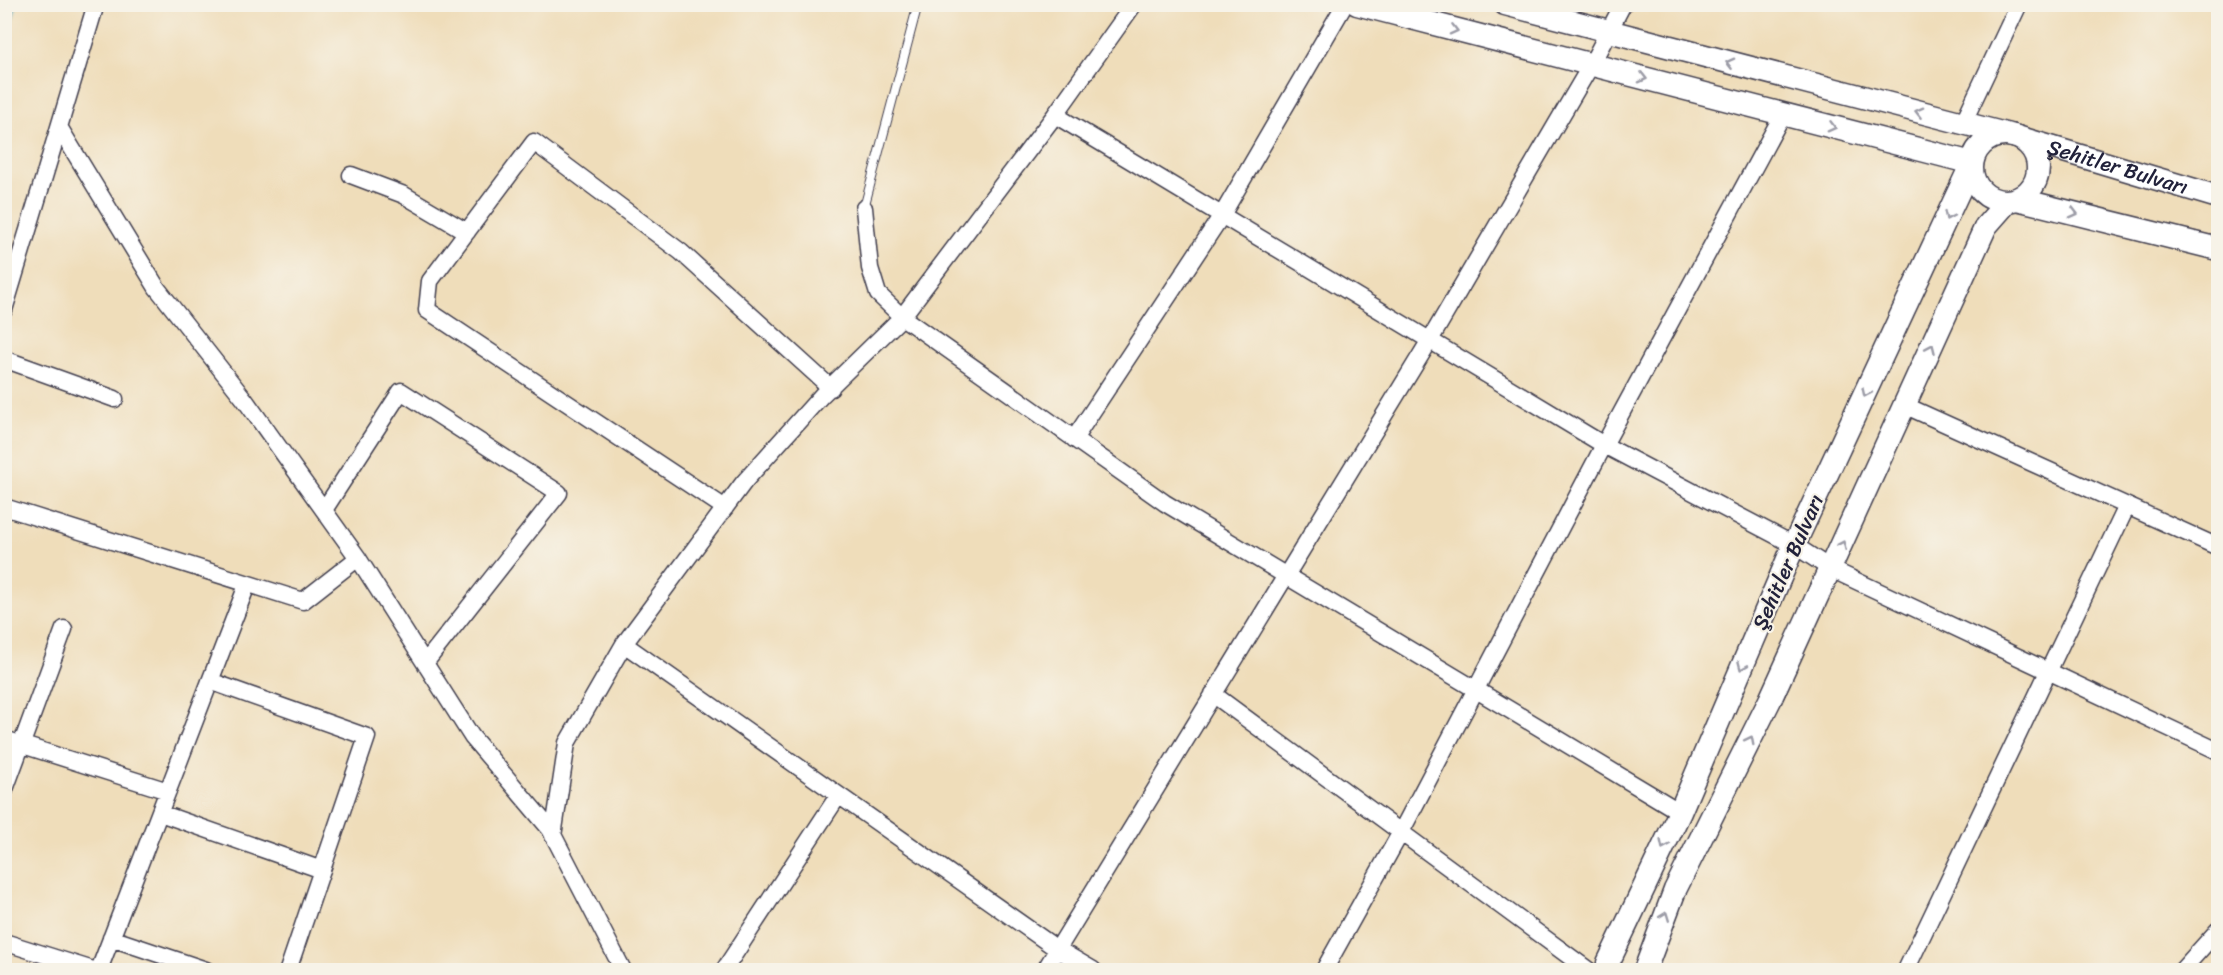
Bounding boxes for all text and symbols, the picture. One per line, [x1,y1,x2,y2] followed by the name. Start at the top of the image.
[1449,22,1459,35] one-way arrow
[1726,57,1736,70] one-way arrow
[1638,71,1648,84] one-way arrow
[1914,106,1924,119] one-way arrow
[1827,119,1837,132] one-way arrow
[2042,128,2193,206] street label: Şehitler Bulvarı
[2069,206,2079,219] one-way arrow
[1943,210,1955,221] one-way arrow
[1924,344,1936,355] one-way arrow
[1861,387,1873,398] one-way arrow
[1741,488,1835,636] street label: Şehitler Bulvarı
[1834,540,1846,551] one-way arrow
[1737,660,1749,671] one-way arrow
[1743,736,1754,747] one-way arrow
[1660,839,1672,850] one-way arrow
[1658,911,1671,922] one-way arrow

